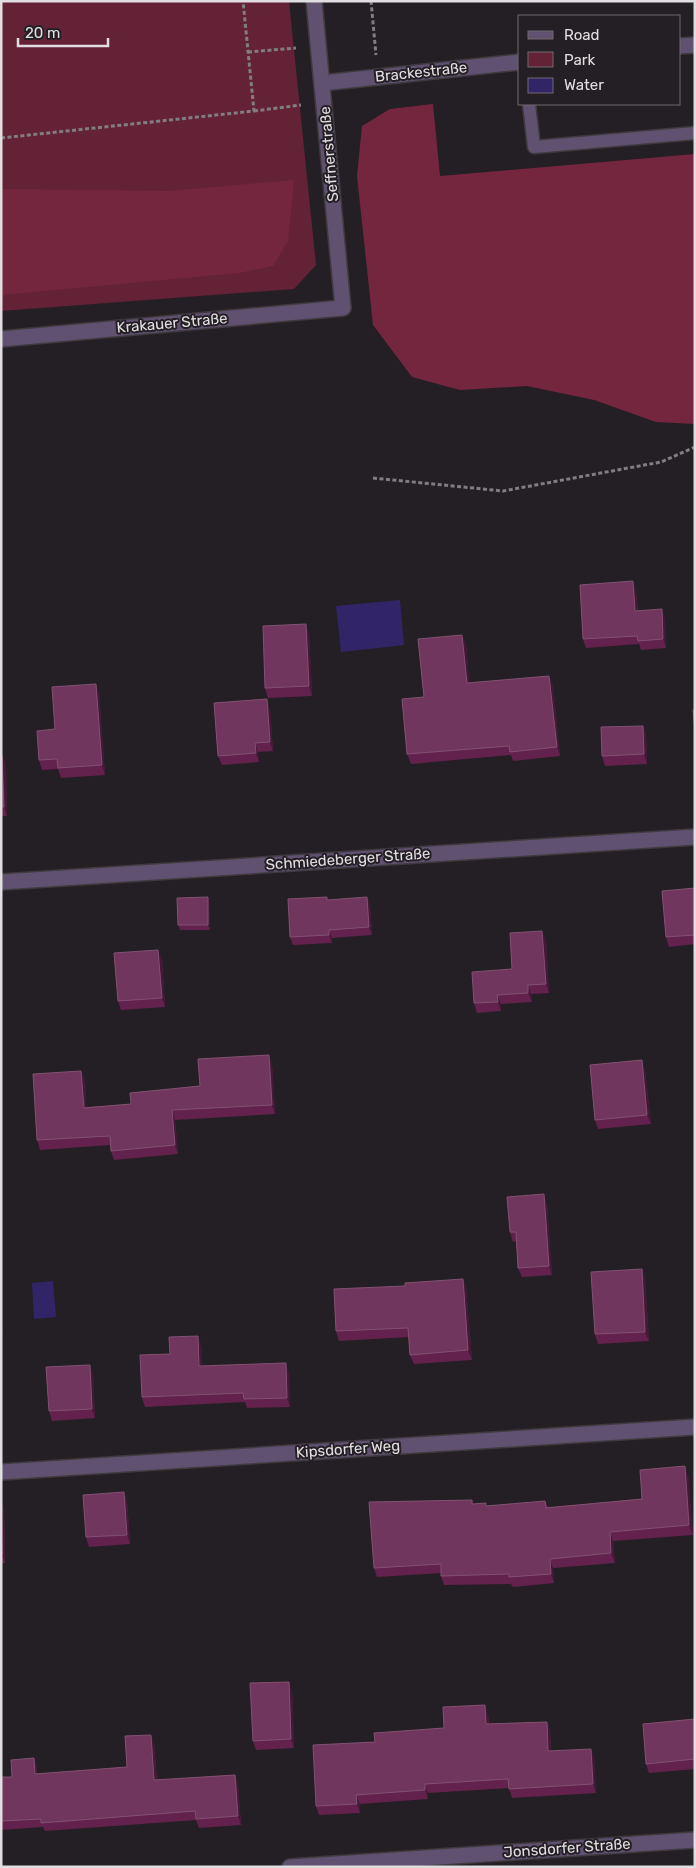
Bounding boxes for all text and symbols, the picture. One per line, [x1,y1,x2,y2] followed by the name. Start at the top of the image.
[18,15,108,47] scale bar
[518,15,681,105] legend
[25,24,60,42] text: 20 m
[564,26,600,44] text: Road
[564,51,595,69] text: Park
[374,58,468,86] street label: Brackestraße
[564,76,604,94] text: Water
[316,105,342,203] street label: Seffnerstraße
[116,309,228,337] street label: Krakauer Straße
[265,844,431,874] street label: Schmiedeberger Straße
[295,1436,401,1462] street label: Kipsdorfer Weg
[503,1835,631,1861] street label: Jonsdorfer Straße

